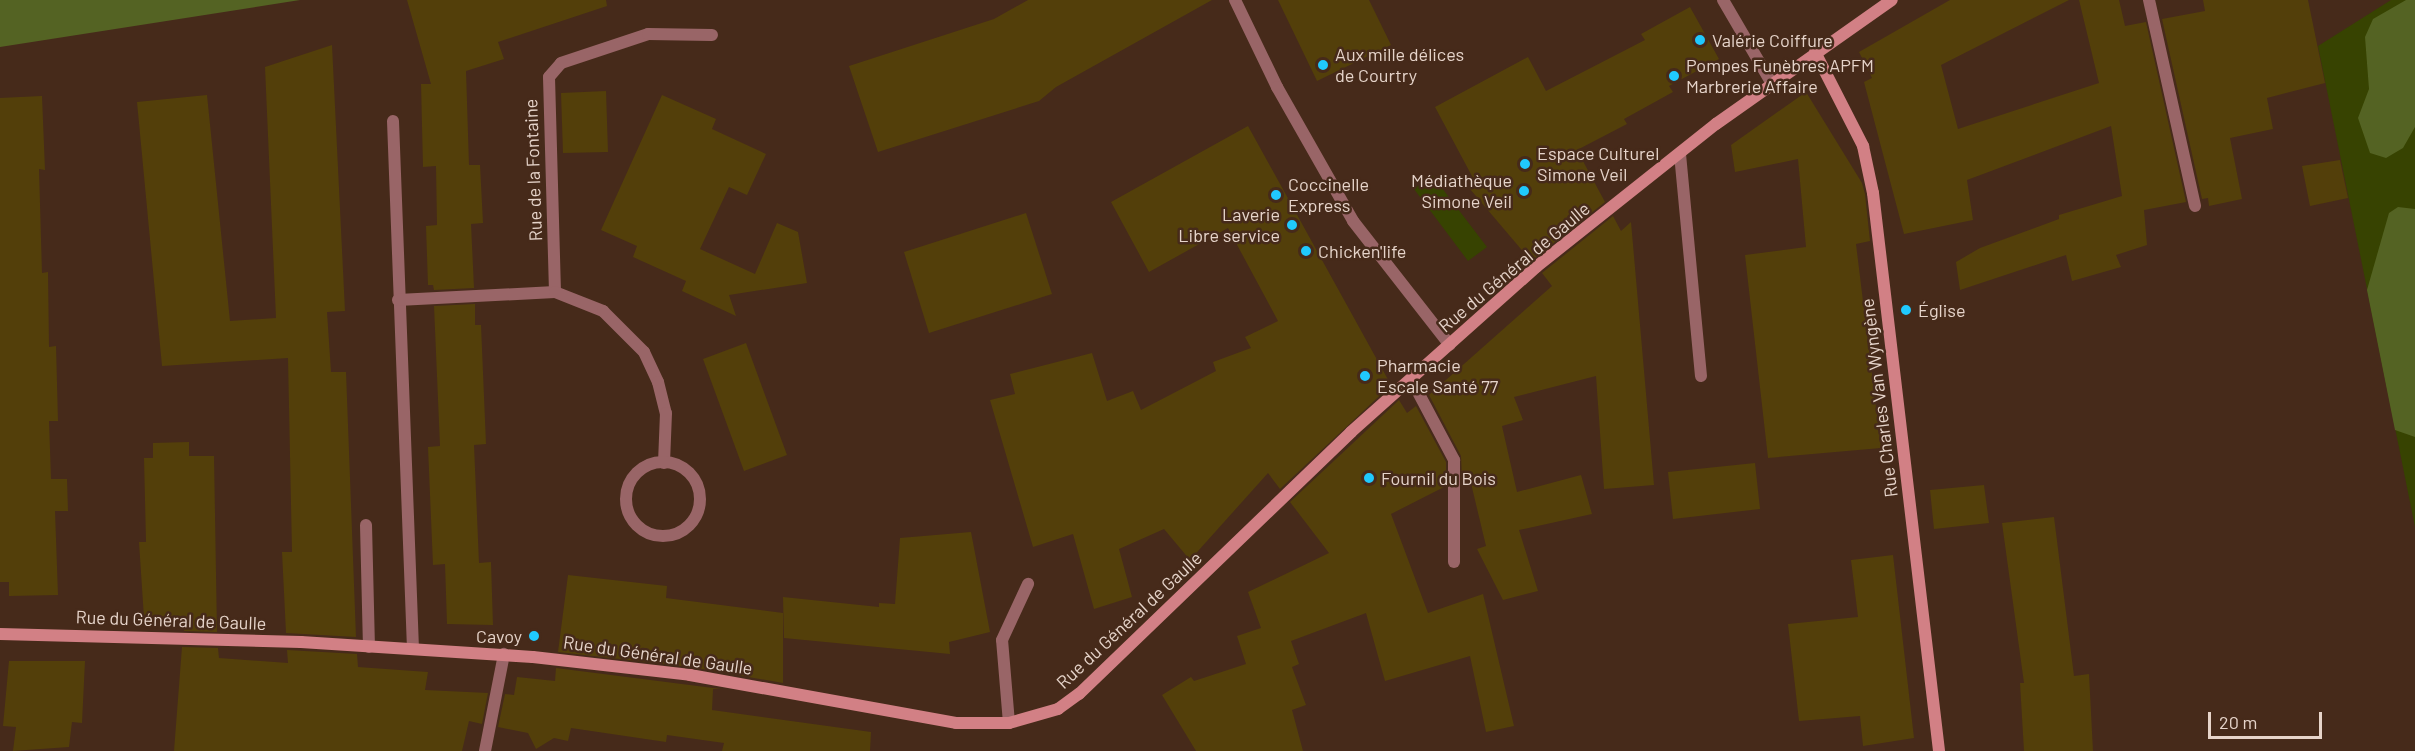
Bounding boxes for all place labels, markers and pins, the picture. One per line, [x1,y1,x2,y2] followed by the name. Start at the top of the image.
[1712,29,1833,51] place label: Valérie Coiffure
[1693,33,1707,47] marker: Valérie Coiffure
[1335,44,1464,86] place label: Aux mille délices de Courtry
[1686,55,1874,98] place label: Pompes Funèbres APFM Marbrerie Affaire
[1316,58,1330,72] marker: Aux mille délices de Courtry
[1667,69,1681,83] marker: Pompes Funèbres APFM Marbrerie Affaire
[1537,143,1659,186] place label: Espace Culturel Simone Veil
[1518,157,1532,171] marker: Espace Culturel Simone Veil
[1411,170,1512,213] place label: Médiathèque Simone Veil
[1288,174,1369,216] place label: Coccinelle Express
[1517,184,1531,198] marker: Médiathèque Simone Veil
[1269,188,1283,202] marker: Coccinelle Express
[1178,204,1280,246] place label: Laverie Libre service
[1285,218,1299,232] marker: Laverie Libre service
[1318,240,1406,262] place label: Chicken'life
[1299,244,1313,258] marker: Chicken'life
[1918,299,1966,321] place label: Église
[1899,303,1913,317] marker: Église
[1377,355,1498,398] place label: Pharmacie Escale Santé 77
[1358,369,1372,383] marker: Pharmacie Escale Santé 77
[1381,467,1496,489] place label: Fournil du Bois
[1362,471,1376,485] marker: Fournil du Bois
[476,625,522,647] place label: Cavoy
[527,629,541,643] marker: Cavoy

